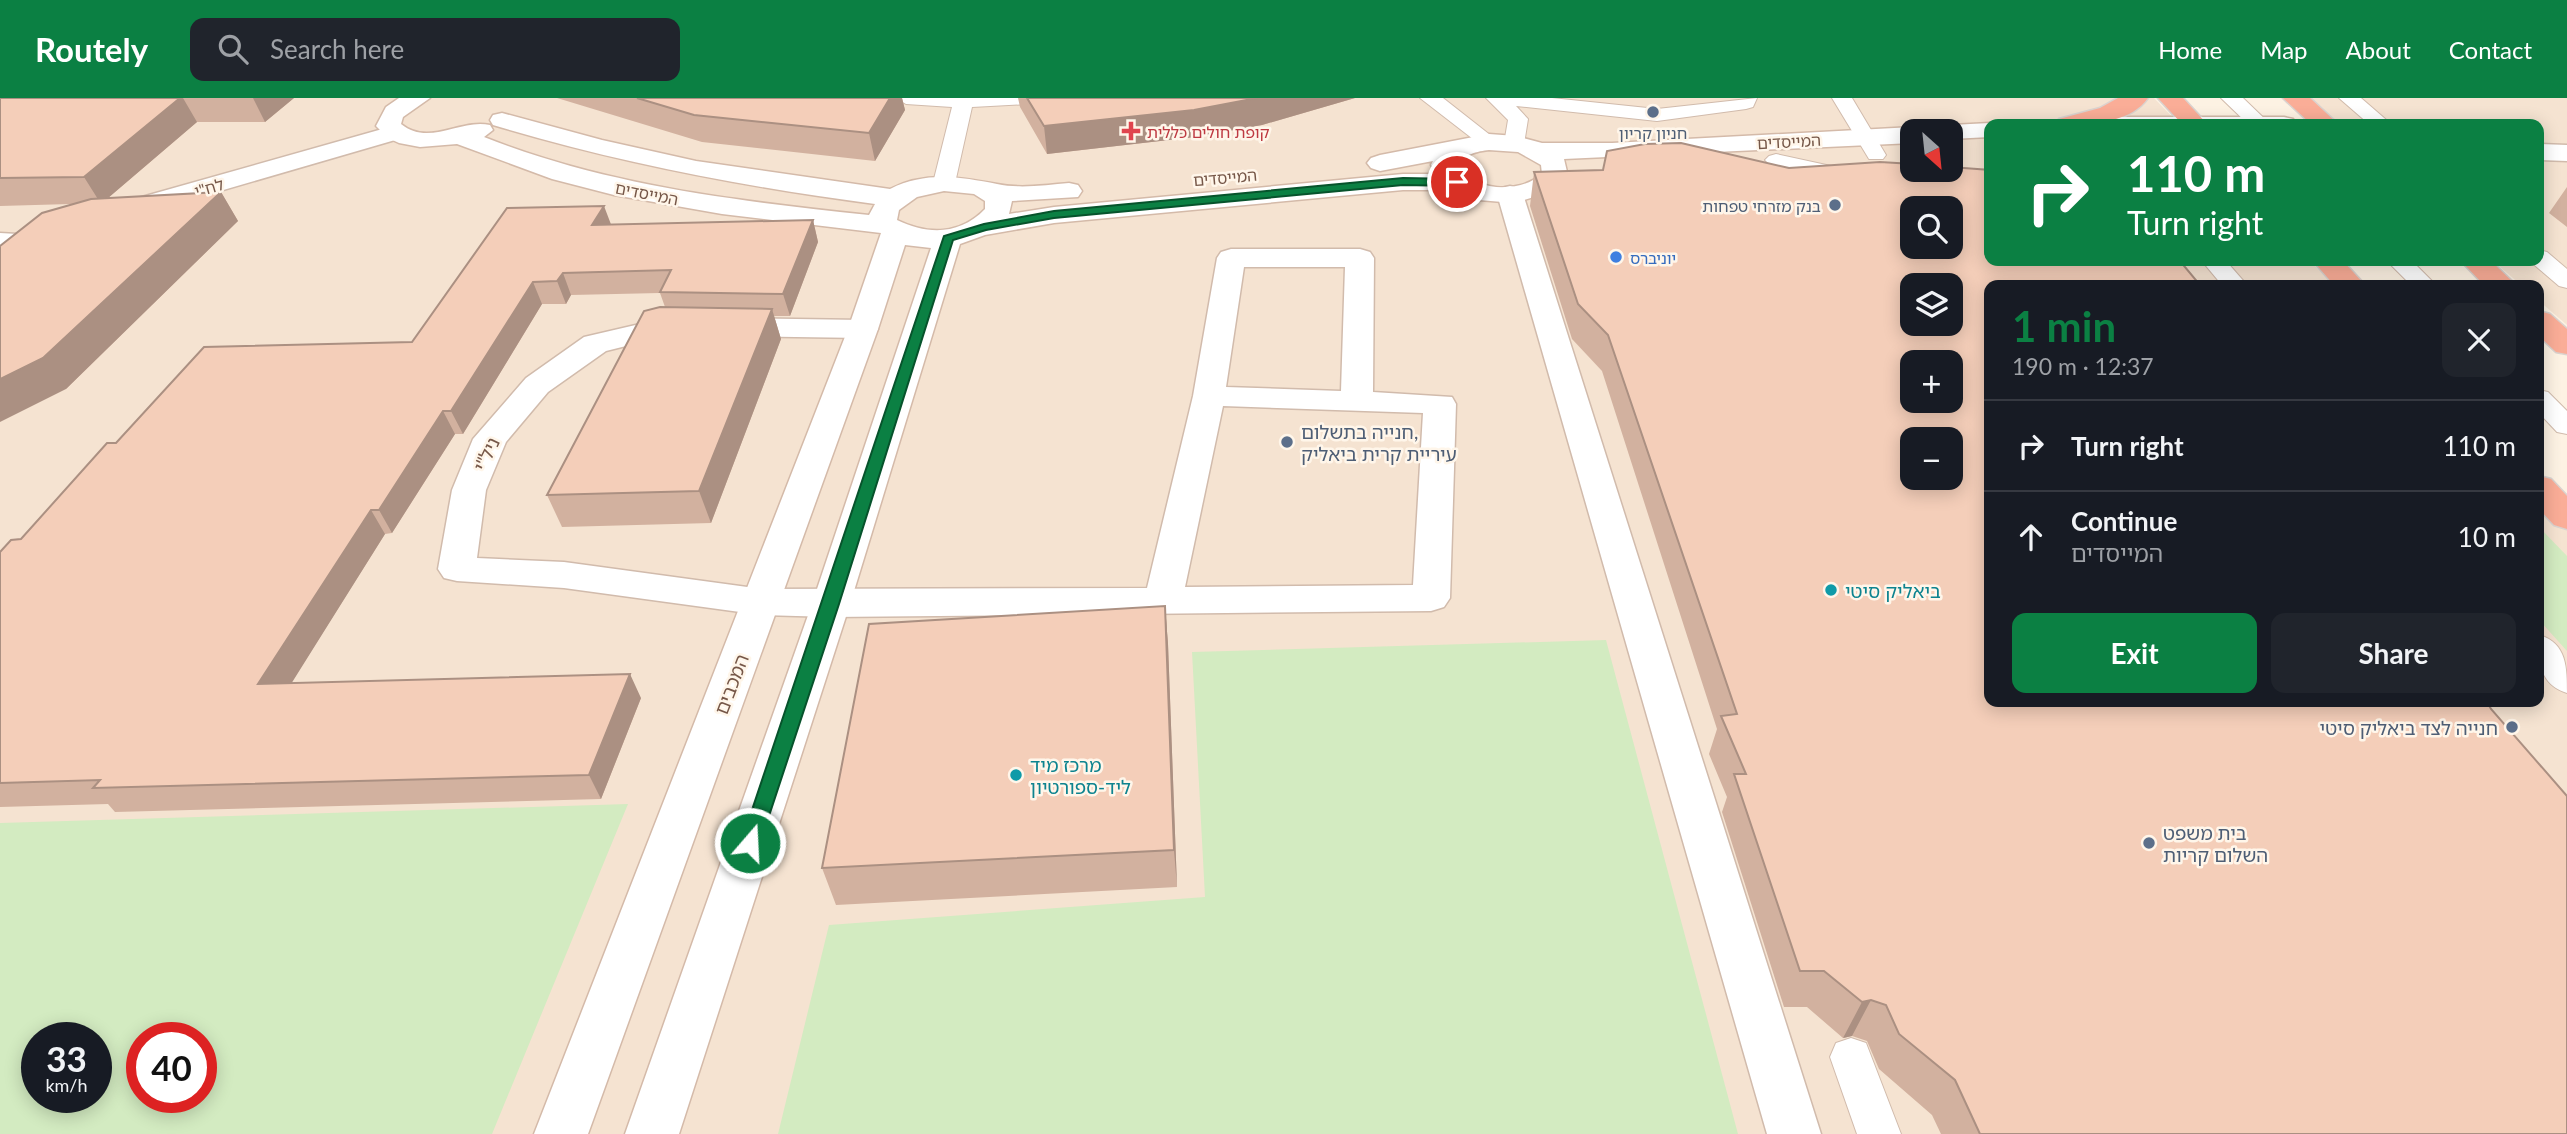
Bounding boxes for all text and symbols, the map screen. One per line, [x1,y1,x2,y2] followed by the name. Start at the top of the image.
[190,18,680,81] search box
[35,29,148,69] text: Routely
[214,30,252,68] icon: search
[270,33,404,65] text: Search here
[2158,35,2222,64] text: Home
[2260,35,2308,64] text: Map
[2346,35,2411,64] text: About
[2449,35,2532,64] text: Contact
[1645,104,1661,120] marker: חניון קריון
[1900,119,1964,182] north arrow
[1900,119,1963,490] map controls
[1121,121,1141,141] marker: קופת חולים כללית
[1147,122,1270,141] place label: קופת חולים כללית
[1619,123,1687,142] place label: חניון קריון
[1757,130,1821,152] street label: המייסדים
[2127,144,2265,202] text: 110 m
[2012,147,2103,238] icon: right
[1427,152,1487,212] pin
[1438,163,1476,201] icon: arrive
[1192,165,1258,189] street label: המייסדים
[192,174,226,200] street label: לח"י
[614,178,680,208] street label: המייסדים
[1702,196,1821,215] place label: בנק מזרחי טפחות
[1900,196,1963,259] button: search
[1827,197,1843,213] marker: בנק מזרחי טפחות
[2127,203,2263,242] text: Turn right
[1630,248,1676,267] place label: יוניברס
[1608,249,1624,265] marker: יוניברס
[1900,273,1963,336] button: layers
[2012,301,2116,351] text: 1 min
[2442,303,2516,377] button: close
[1900,350,1963,413] button: +
[2012,352,2154,380] text: 190 m · 12:37
[1301,420,1457,465] place label: חנייה בתשלום, עיריית קרית ביאליק
[1900,427,1963,490] button: −
[2012,427,2050,465] icon: right
[2071,430,2184,462] text: Turn right
[2443,430,2516,462] text: 110 m
[468,433,504,475] street label: ניל"י
[1279,434,1295,450] marker: חנייה בתשלום, עיריית קרית ביאליק
[2071,505,2177,537] text: Continue
[2012,518,2050,556] icon: ahead
[2458,521,2516,553] text: 10 m
[2071,539,2163,567] text: המייסדים
[1845,579,1941,602] place label: ביאליק סיטי
[1823,582,1839,598] marker: ביאליק סיטי
[2012,613,2257,693] button: Exit
[2271,613,2516,693] button: Share
[709,651,753,717] street label: המכבים
[2320,716,2498,739] place label: חנייה לצד ביאליק סיטי
[2504,719,2520,735] marker: חנייה לצד ביאליק סיטי
[1030,753,1131,798] place label: מרכז מיד ליד-ספורטיון
[1008,767,1024,783] marker: מרכז מיד ליד-ספורטיון
[713,806,787,880] position arrow
[2163,821,2268,866] place label: בית משפט השלום קריות
[2141,835,2157,851] marker: בית משפט השלום קריות
[126,1022,217,1113] speed limit sign: 40
[46,1037,87,1079] text: 33
[45,1074,88,1096] text: km/h

